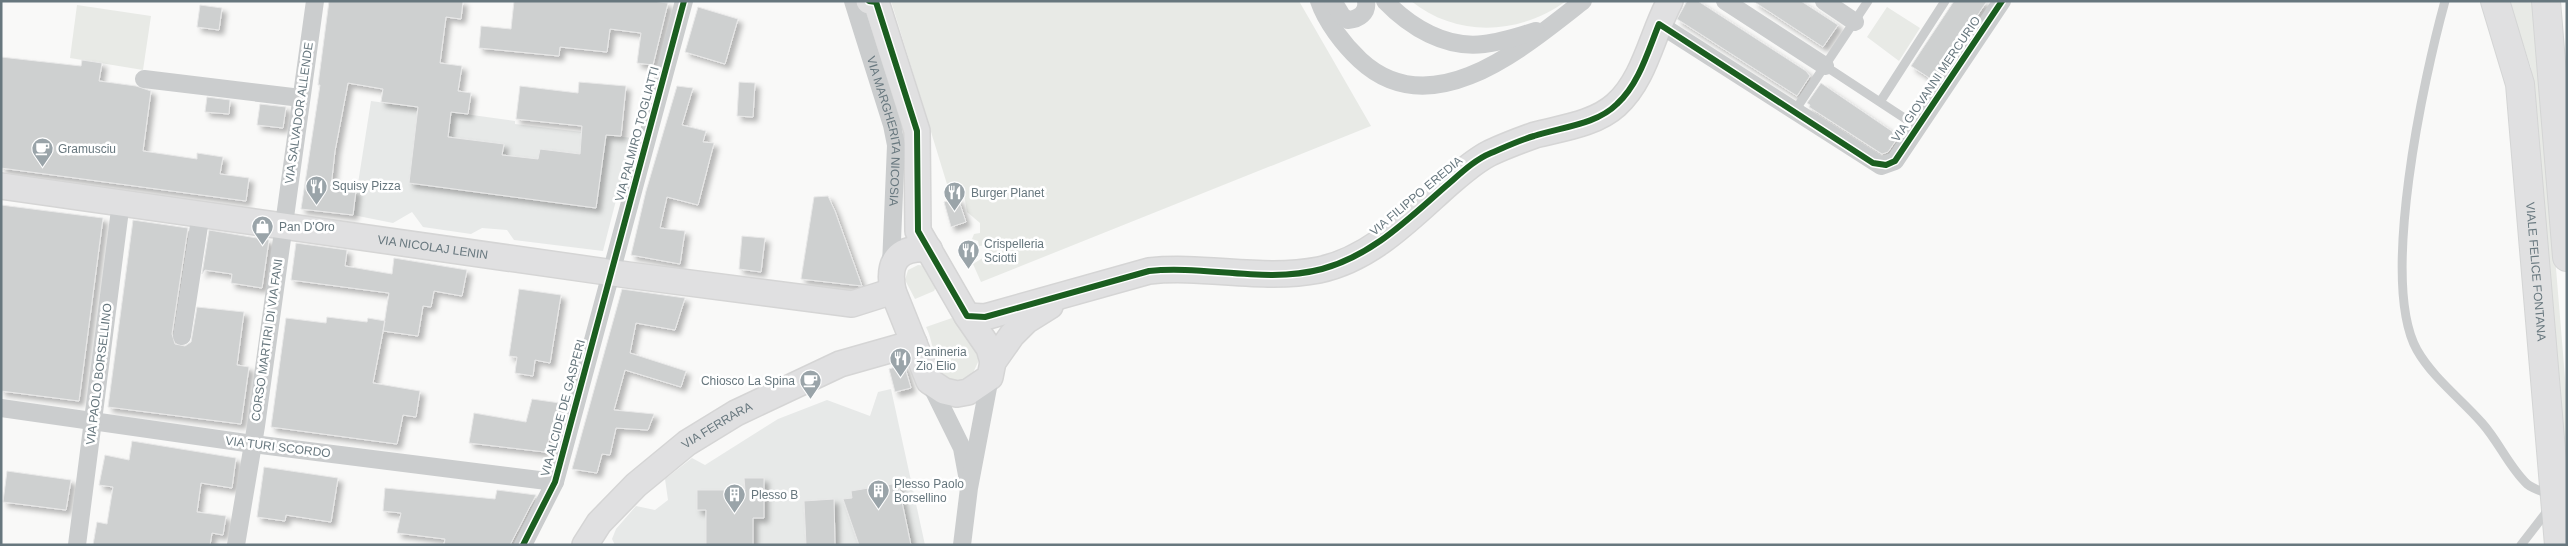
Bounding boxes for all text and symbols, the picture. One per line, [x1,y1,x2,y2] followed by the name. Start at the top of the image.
[1889,14,1983,144] street label: VIA GIOVANNI MERCURIO
[282,41,316,185] street label: VIA SALVADOR ALLENDE
[864,55,903,207] street label: VIA MARGHERITA NICOSIA
[612,65,662,203] street label: VIA PALMIRO TOGLIATTI
[30,137,54,168] cafe icon: Gramusciu
[58,142,116,156] place label: Gramusciu
[1367,153,1465,239] street label: VIA FILIPPO EREDIA
[304,174,328,205] restaurant icon: Squisy Pizza
[332,179,401,193] place label: Squisy Pizza
[943,181,967,212] restaurant icon: Burger Planet
[971,186,1045,200] place label: Burger Planet
[2523,202,2549,342] street label: VIALE FELICE FONTANA
[251,215,275,246] shop icon: Pan D'Oro
[279,220,335,234] place label: Pan D'Oro
[376,233,489,262] street label: VIA NICOLAJ LENIN
[984,237,1044,265] place label: Crispelleria Sciotti
[956,239,980,270] restaurant icon: Crispelleria Sciotti
[249,258,285,422] street label: CORSO MARTIRI DI VIA FANI
[83,302,115,446] street label: VIA PAOLO BORSELLINO
[538,338,588,478] street label: VIA ALCIDE DE GASPERI
[916,345,967,373] place label: Panineria Zio Elio
[888,347,912,378] restaurant icon: Panineria Zio Elio
[799,369,823,400] cafe icon: Chiosco La Spina
[701,374,795,388] place label: Chiosco La Spina
[679,399,754,452] street label: VIA FERRARA
[225,434,331,460] street label: VIA TURI SCORDO
[894,477,964,505] place label: Plesso Paolo Borsellino
[866,479,890,510] building icon: Plesso Paolo Borsellino
[723,483,747,514] building icon: Plesso B
[751,488,798,502] place label: Plesso B

